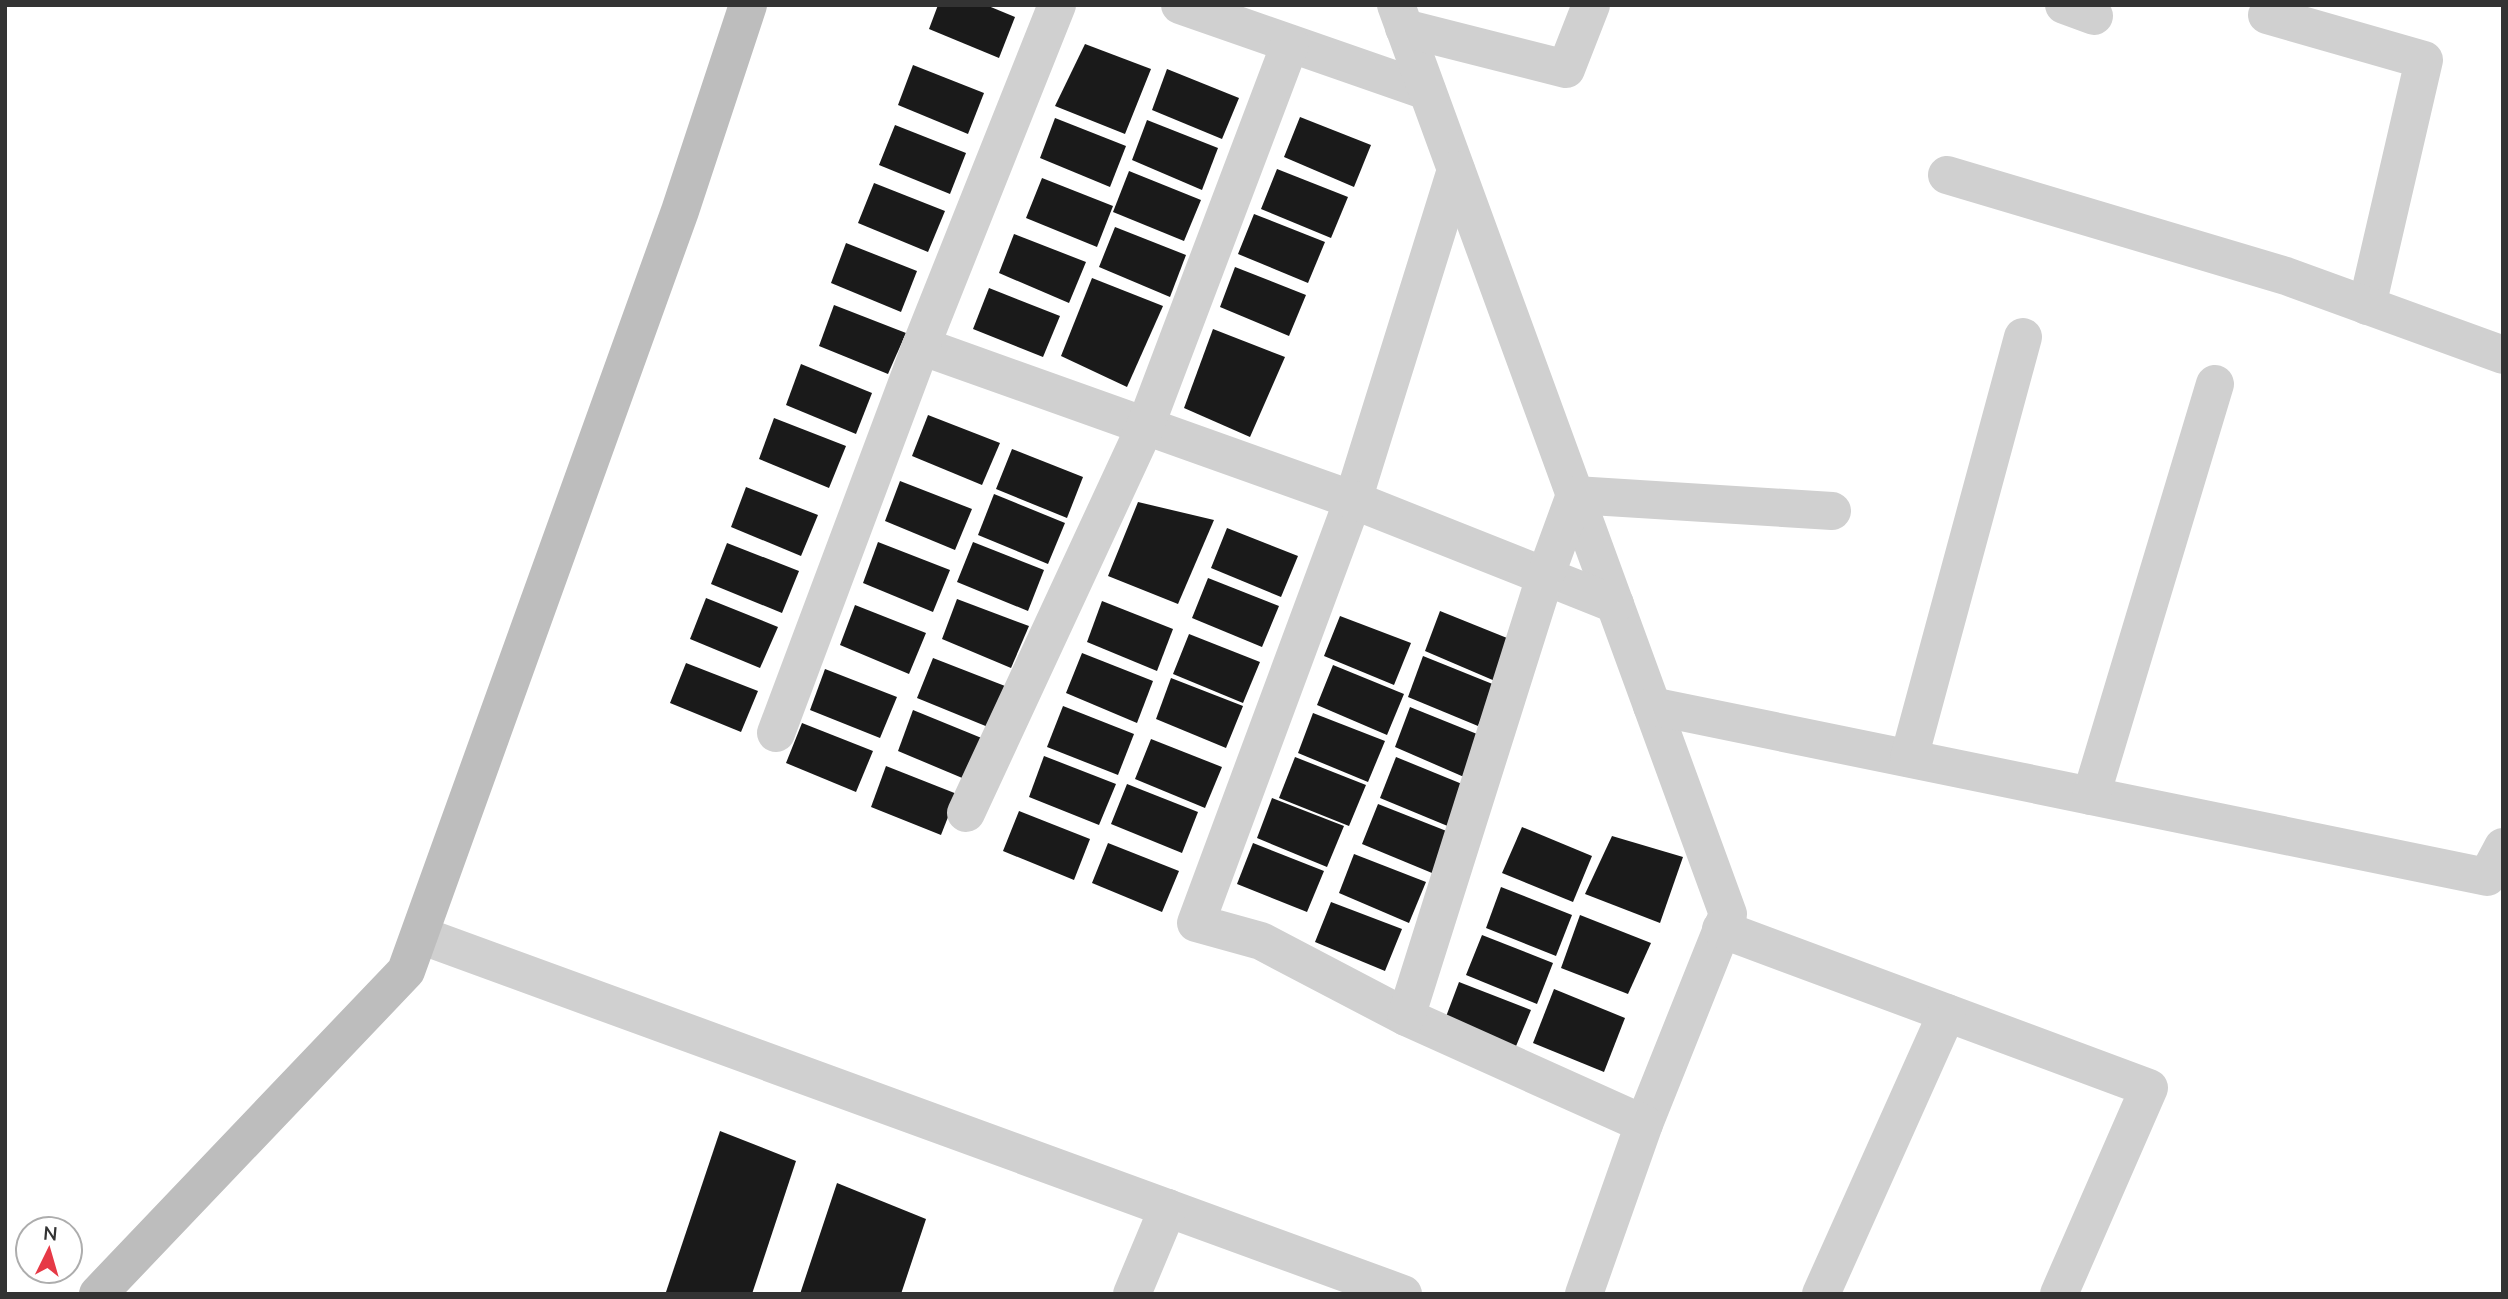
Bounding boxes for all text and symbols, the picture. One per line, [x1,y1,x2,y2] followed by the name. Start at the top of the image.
[14,1215,84,1285] north arrow
[42,1220,59,1248] text: N

